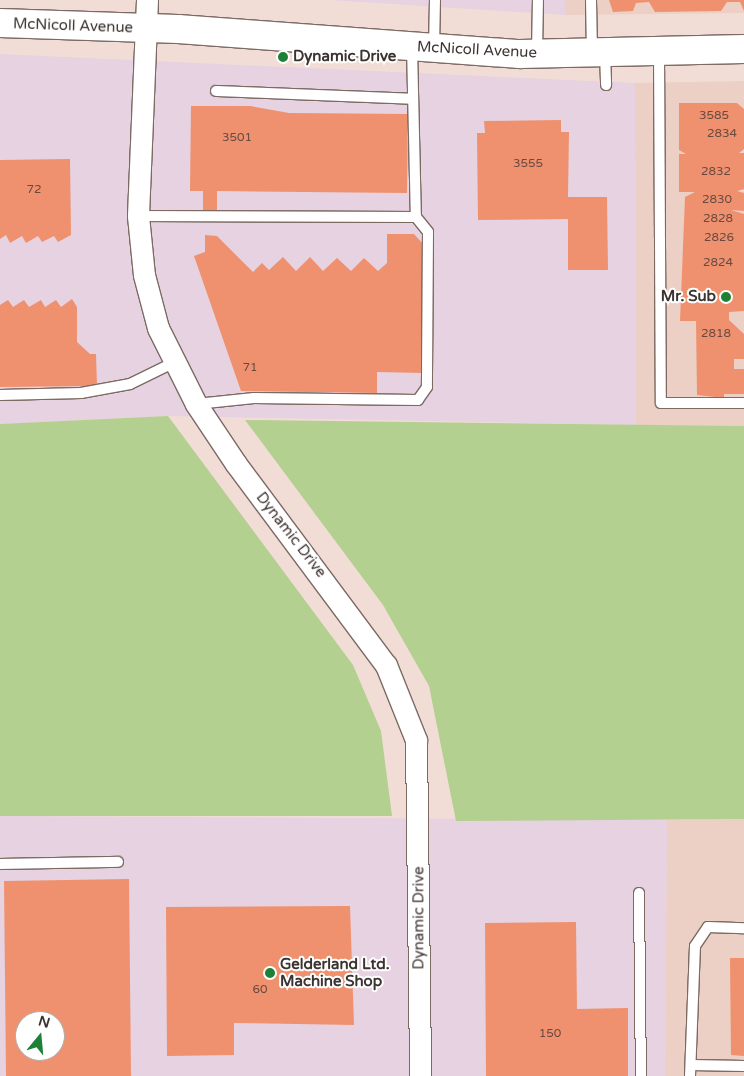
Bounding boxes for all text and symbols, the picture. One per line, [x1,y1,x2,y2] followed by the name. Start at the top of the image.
[13,15,133,37] street label: McNicoll Avenue
[417,38,537,62] street label: McNicoll Avenue
[293,48,396,66] place label: Dynamic Drive
[277,51,289,63] marker: Dynamic Drive
[699,109,729,123] house number: 3585
[707,127,737,141] house number: 2834
[222,131,252,145] house number: 3501
[513,157,543,171] house number: 3555
[701,165,731,179] house number: 2832
[26,183,42,197] house number: 72
[702,193,732,207] house number: 2830
[703,212,733,226] house number: 2828
[704,231,734,245] house number: 2826
[703,256,733,270] house number: 2824
[661,288,716,306] place label: Mr. Sub
[720,291,732,303] marker: Mr. Sub
[701,327,731,341] house number: 2818
[242,361,258,375] house number: 71
[252,489,330,581] street label: Dynamic Drive
[410,866,428,970] street label: Dynamic Drive
[280,955,390,990] place label: Gelderland Ltd. Machine Shop
[264,967,276,979] marker: Gelderland Ltd. Machine Shop
[252,983,268,997] house number: 60
[15,1011,65,1061] north arrow
[36,1012,52,1032] text: N
[539,1027,561,1041] house number: 150

